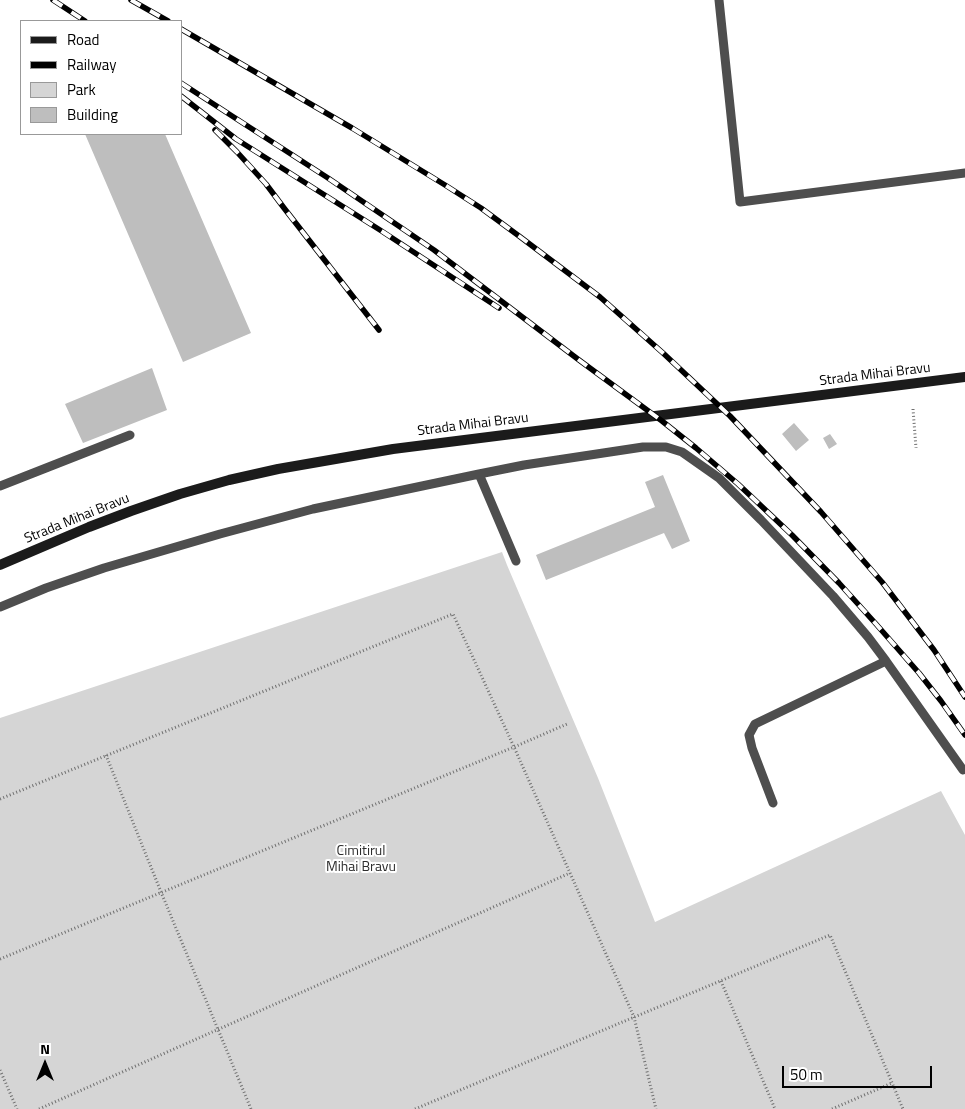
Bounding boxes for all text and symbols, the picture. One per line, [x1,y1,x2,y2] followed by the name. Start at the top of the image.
[20,20,182,135] legend
[67,28,99,51] text: Road
[67,53,117,76] text: Railway
[67,78,96,101] text: Park
[67,103,118,126] text: Building
[818,360,932,390] street label: Strada Mihai Bravu
[416,410,530,440] street label: Strada Mihai Bravu
[22,490,132,548] street label: Strada Mihai Bravu
[326,844,396,876] park label: Cimitirul Mihai Bravu
[40,1038,50,1059] text: N
[20,1039,70,1089] north arrow
[785,1056,935,1088] scale bar
[790,1063,823,1086] text: 50 m

